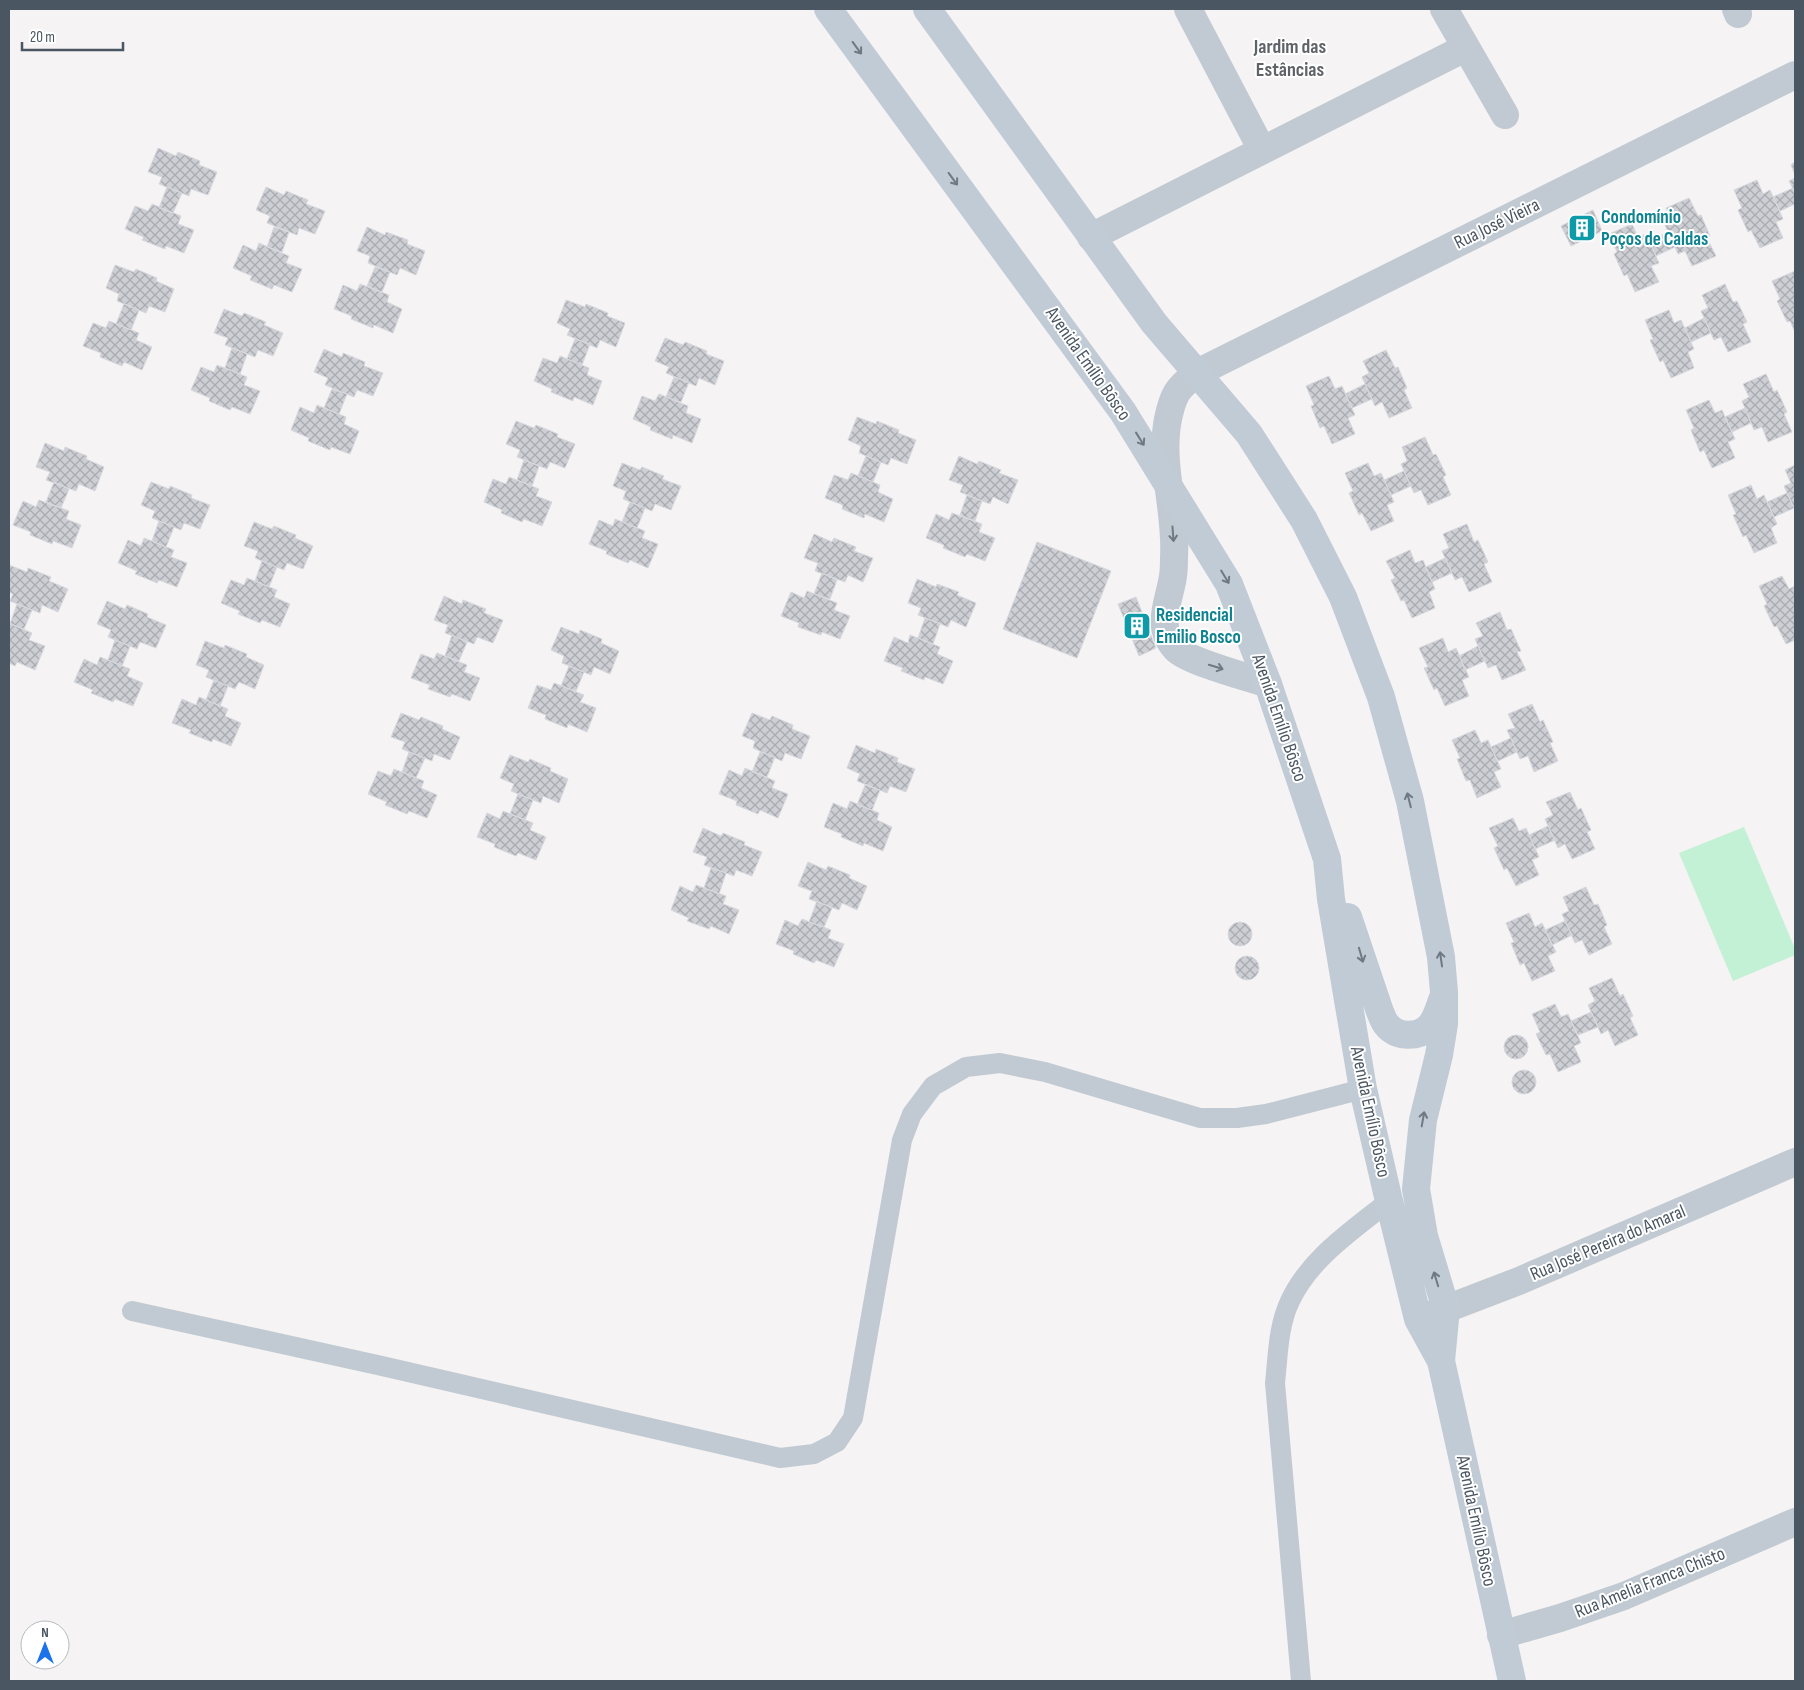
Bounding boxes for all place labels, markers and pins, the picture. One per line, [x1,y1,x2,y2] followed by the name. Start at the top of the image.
[1601,206,1708,251] place label: Condomínio Poços de Caldas
[1567,213,1597,243] building icon: Condomínio Poços de Caldas
[1156,604,1241,649] place label: Residencial Emilio Bosco
[1122,611,1152,641] building icon: Residencial Emilio Bosco

